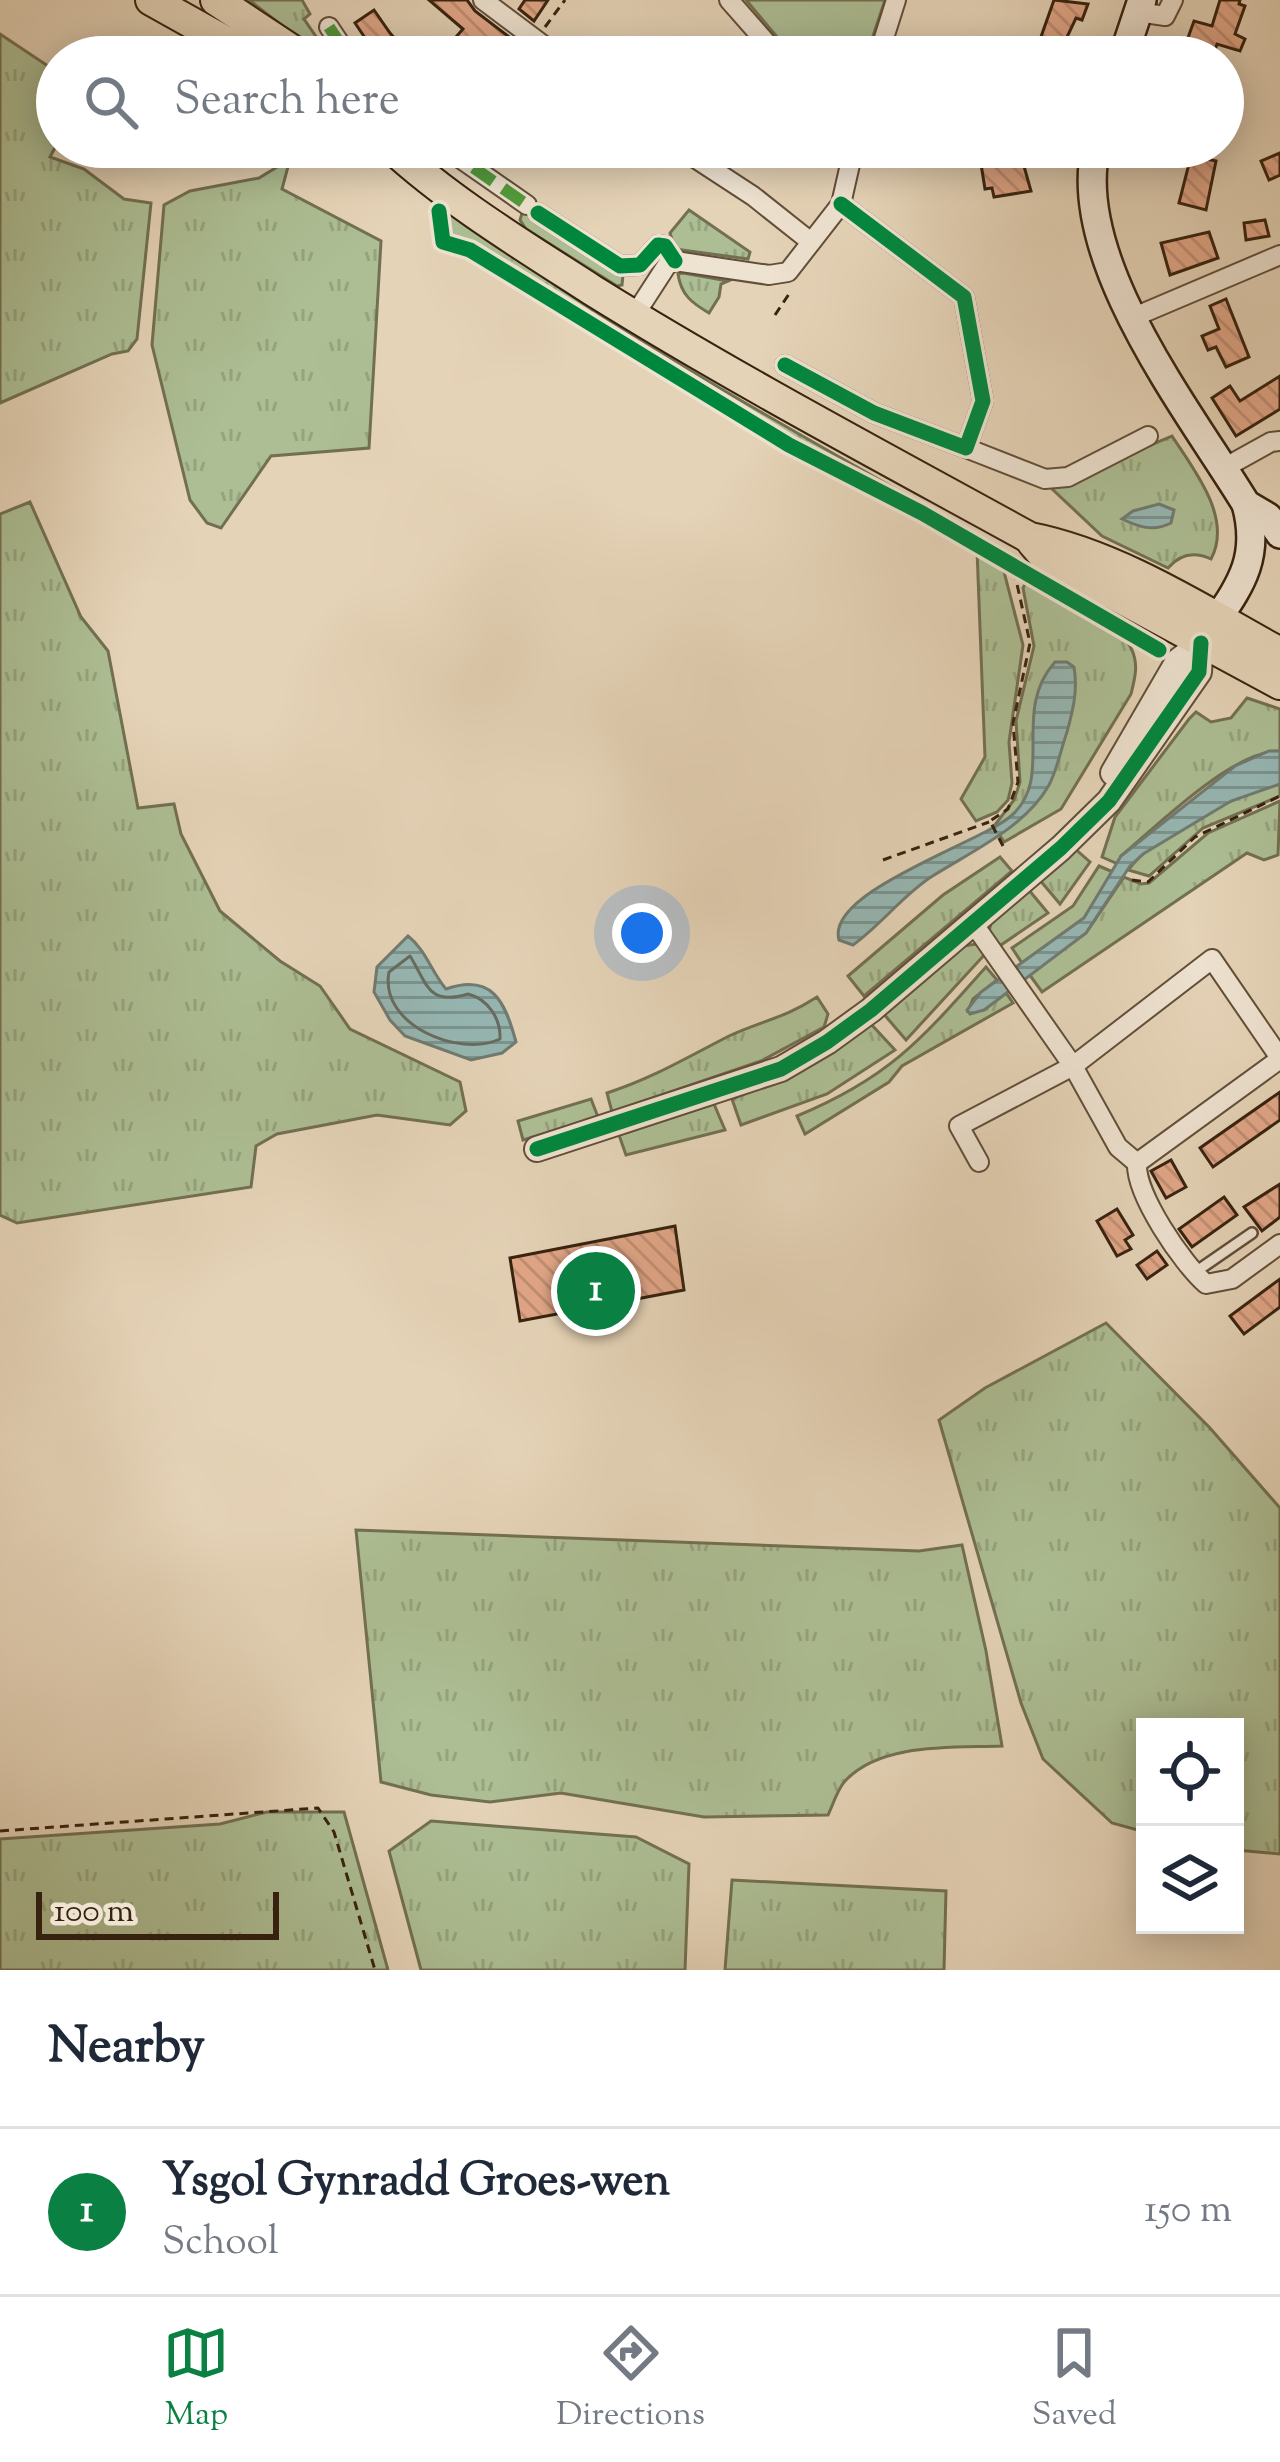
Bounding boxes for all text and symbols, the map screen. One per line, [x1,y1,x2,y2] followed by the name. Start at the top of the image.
[36,36,1244,168] search box
[78,69,144,135] icon: search
[174,70,400,135] text: Search here
[612,903,672,963] your location
[557,1246,635,1336] pin: 1
[1136,1718,1244,1934] map controls
[1136,1718,1244,1826] button: locate
[1136,1826,1244,1934] button: layers
[36,1886,279,1939] scale bar
[54,1889,134,1937] text: 100 m
[48,2012,205,2085] text: Nearby
[162,2151,670,2216] text: Ysgol Gynradd Groes-wen
[80,2184,94,2240] text: 1
[1144,2184,1232,2240] text: 150 m
[162,2216,279,2272] text: School
[163,2320,229,2440] tab: Map
[556,2320,705,2440] tab: Directions
[1032,2320,1117,2440] tab: Saved

